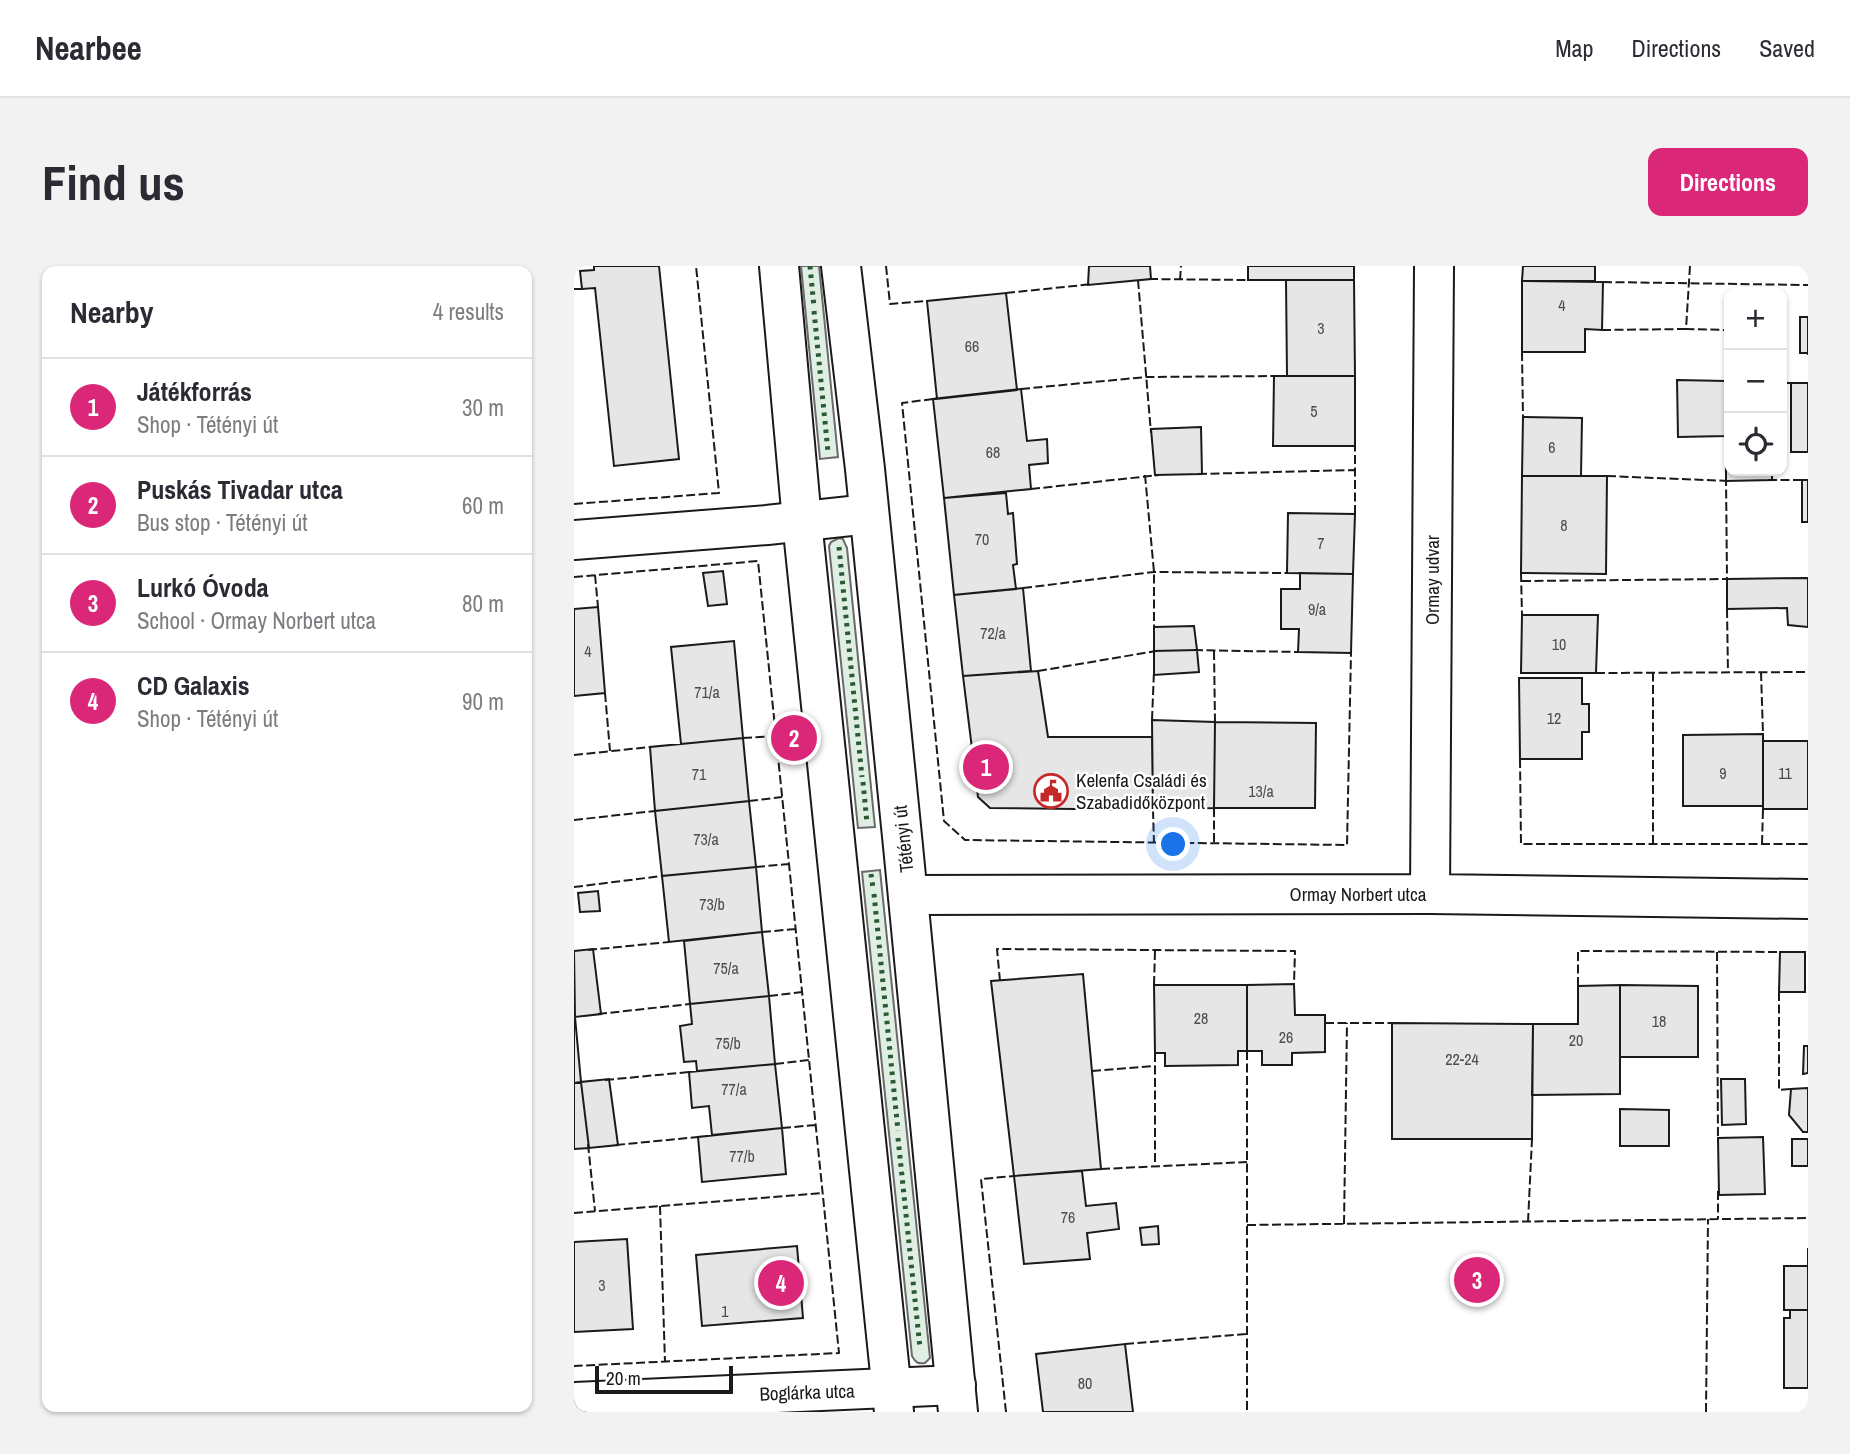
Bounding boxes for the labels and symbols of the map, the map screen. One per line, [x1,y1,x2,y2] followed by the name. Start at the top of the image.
[1558,294,1566,316] house number: 4
[1317,317,1325,339] house number: 3
[965,335,979,357] house number: 66
[1310,400,1318,422] house number: 5
[1548,436,1556,458] house number: 6
[986,441,1000,463] house number: 68
[1560,514,1568,536] house number: 8
[975,528,989,550] house number: 70
[1317,532,1325,554] house number: 7
[1419,534,1445,625] street label: Ormay udvar
[1308,598,1327,620] house number: 9/a
[980,622,1006,644] house number: 72/a
[1552,633,1566,655] house number: 10
[584,640,592,662] house number: 4
[694,681,720,703] house number: 71/a
[1547,707,1561,729] house number: 12
[771,712,817,764] pin: 2
[963,741,1009,793] pin: 1
[1719,762,1727,784] house number: 9
[1778,762,1793,784] house number: 11
[692,763,707,785] house number: 71
[1076,767,1207,815] place label: Kelenfa Családi és Szabadidőközpont
[1032,772,1070,810] public building icon: Kelenfa Családi és Szabadidőközpont
[1248,780,1274,802] house number: 13/a
[886,803,919,874] street label: Tétényi út
[1156,827,1190,861] your location
[693,828,719,850] house number: 73/a
[1290,881,1427,907] street label: Ormay Norbert utca
[699,893,725,915] house number: 73/b
[713,957,739,979] house number: 75/a
[1194,1007,1208,1029] house number: 28
[1652,1010,1666,1032] house number: 18
[1279,1026,1293,1048] house number: 26
[1569,1029,1583,1051] house number: 20
[715,1032,741,1054] house number: 75/b
[1445,1048,1479,1070] house number: 22-24
[721,1078,747,1100] house number: 77/a
[729,1145,755,1167] house number: 77/b
[1061,1206,1075,1228] house number: 76
[1454,1254,1500,1306] pin: 3
[758,1257,804,1309] pin: 4
[598,1274,606,1296] house number: 3
[721,1300,729,1322] house number: 1
[595,1363,733,1395] scale bar
[1078,1372,1092,1394] house number: 80
[759,1377,855,1407] street label: Boglárka utca

